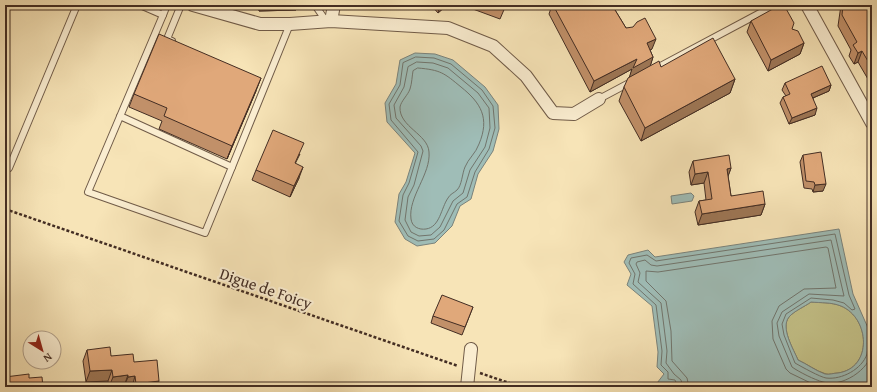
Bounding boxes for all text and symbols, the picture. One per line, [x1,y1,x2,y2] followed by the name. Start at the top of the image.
[217,261,315,315] street label: Digue de Foicy
[22,330,62,370] north arrow
[40,349,56,367] text: N

